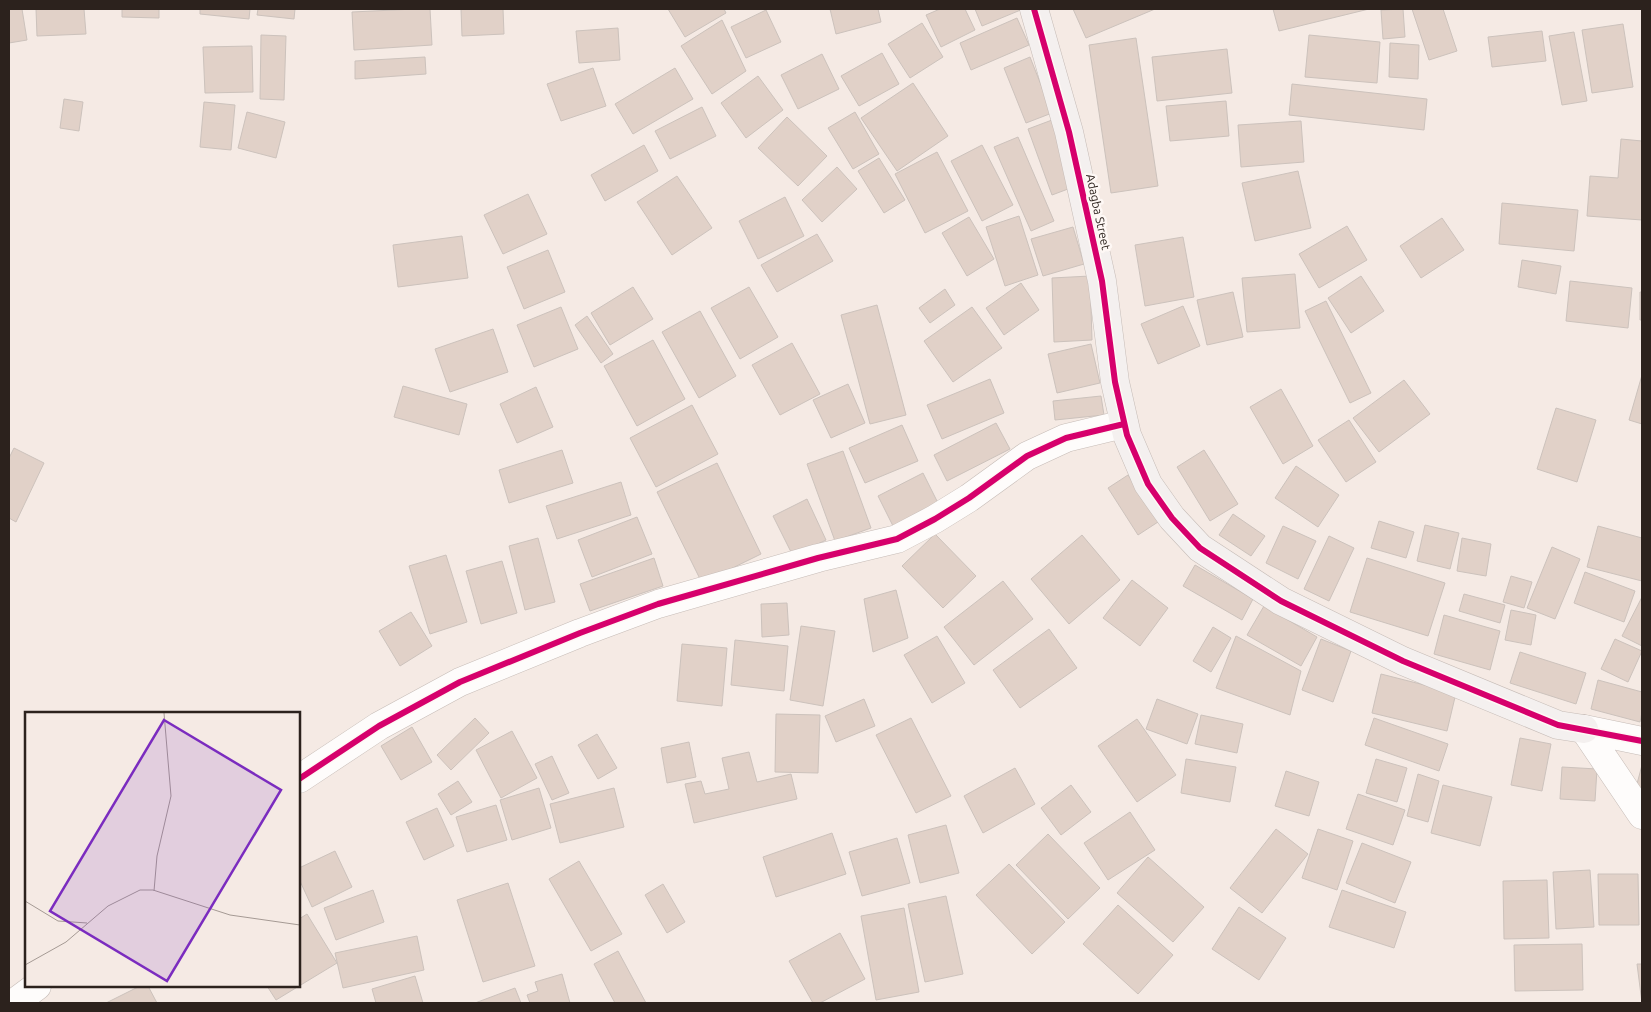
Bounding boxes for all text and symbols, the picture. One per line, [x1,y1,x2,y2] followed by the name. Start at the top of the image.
[1084,173,1113,251] street label: Adagba Street
[25,712,300,987] inset map

